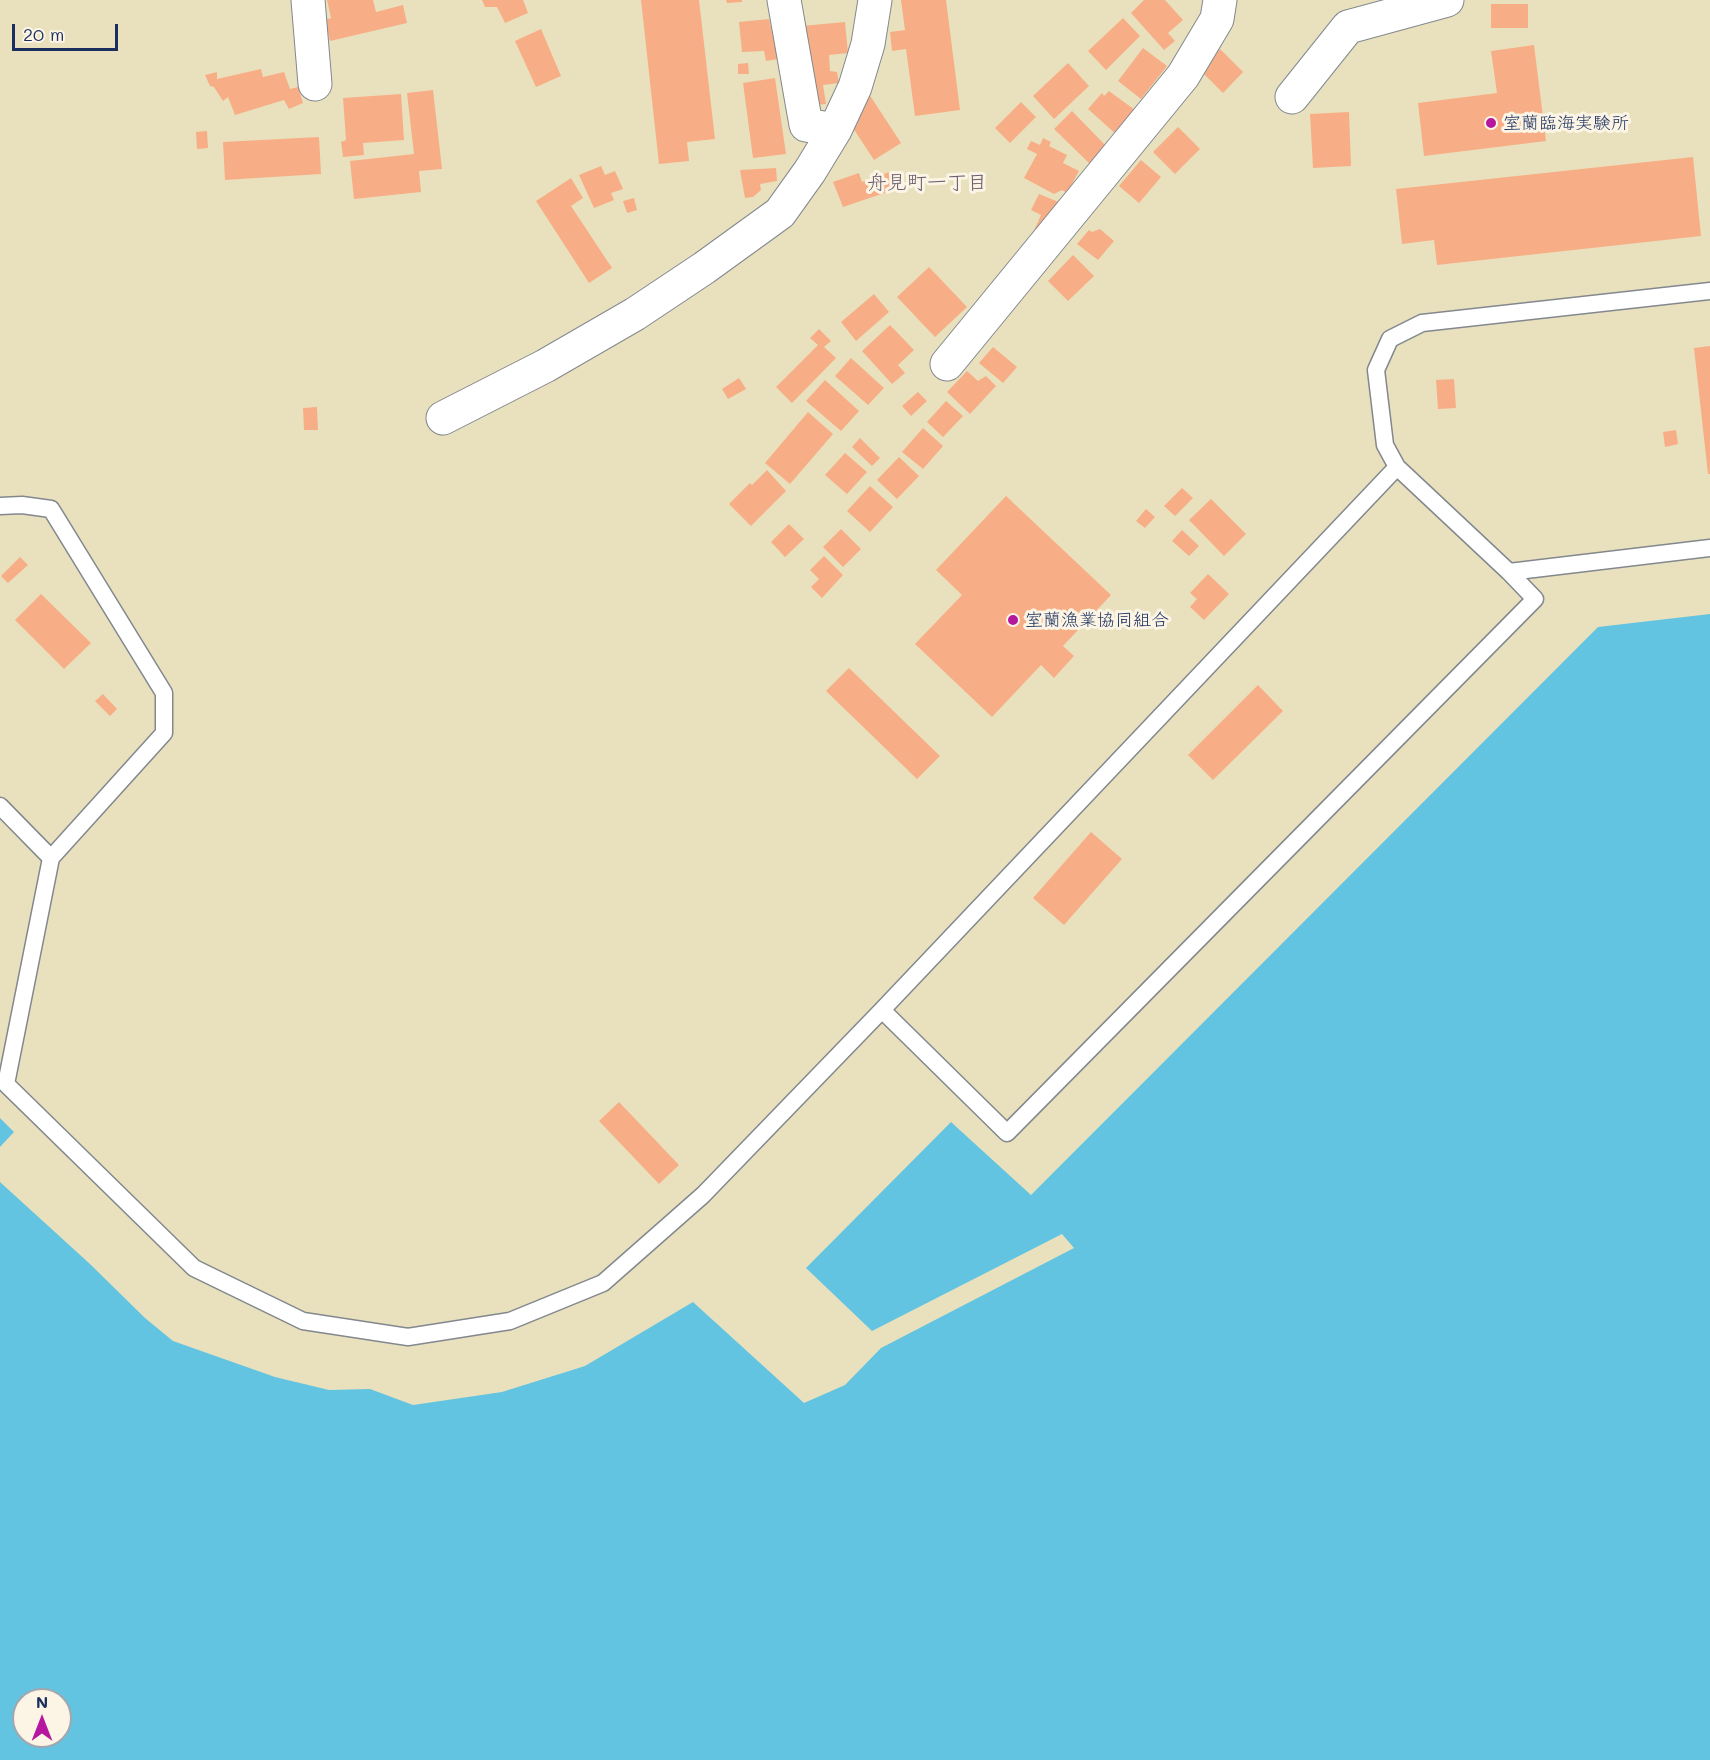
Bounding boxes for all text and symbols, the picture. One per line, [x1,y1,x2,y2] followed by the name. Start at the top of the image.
[15,12,122,50] scale bar
[23,22,64,46] text: 20 m
[1503,112,1629,134] place label: 室蘭臨海実験所
[1484,116,1498,130] marker: 室蘭臨海実験所
[867,171,987,195] district label: 舟見町一丁目
[1025,609,1169,631] place label: 室蘭漁業協同組合
[1006,613,1020,627] marker: 室蘭漁業協同組合
[12,1688,72,1748] north arrow
[36,1691,48,1712] text: N

